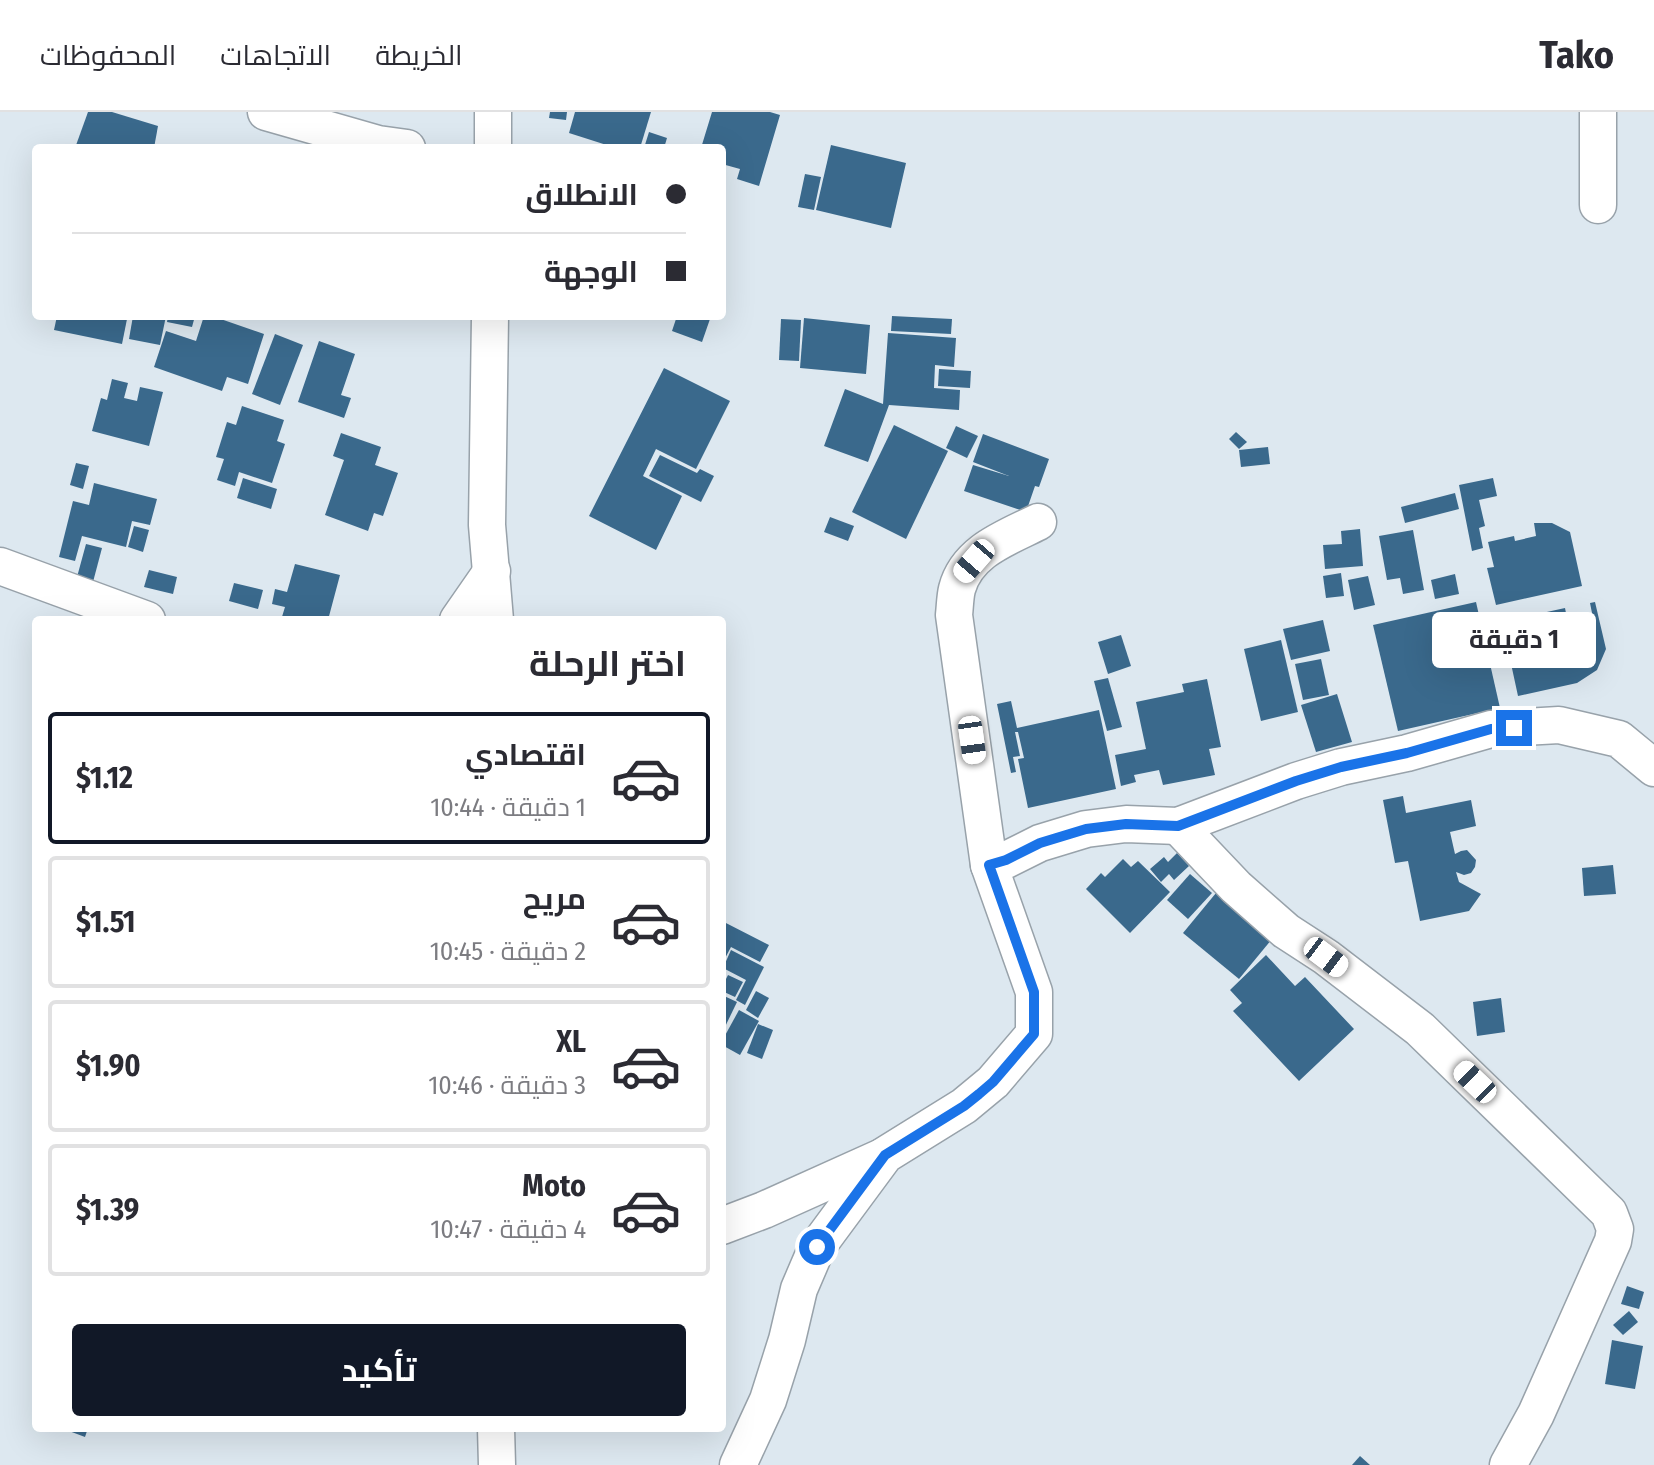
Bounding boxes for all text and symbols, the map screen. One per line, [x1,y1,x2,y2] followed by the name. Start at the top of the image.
[1539,32,1614,78] text: Tako
[40,39,176,72] text: المحفوظات
[220,39,331,72] text: الاتجاهات
[375,39,463,72] text: الخريطة
[525,177,638,213] text: الانطلاق
[544,254,638,290] text: الوجهة
[949,535,999,587] car
[1432,612,1596,668] callout: 1 دقيقة
[1469,624,1559,655] text: 1 دقيقة
[529,642,686,686] text: اختر الرحلة
[1496,710,1532,746] route end
[957,715,987,765] car
[465,737,586,773] text: اقتصادي
[610,742,682,814] icon: car
[76,760,133,796] text: $1.12
[430,792,586,823] text: 1 دقيقة · 10:44
[523,881,586,917] text: مريح
[610,886,682,958] icon: car
[76,904,136,940] text: $1.51
[1300,933,1352,981] car
[430,936,586,967] text: 2 دقيقة · 10:45
[556,1024,586,1060] text: XL
[610,1030,682,1102] icon: car
[76,1048,141,1084] text: $1.90
[1449,1057,1501,1107] car
[428,1070,586,1101] text: 3 دقيقة · 10:46
[522,1168,586,1204] text: Moto
[610,1174,682,1246] icon: car
[76,1192,139,1228] text: $1.39
[430,1214,586,1245] text: 4 دقيقة · 10:47
[799,1229,835,1265] route start
[72,1324,686,1416] button: تأكيد

